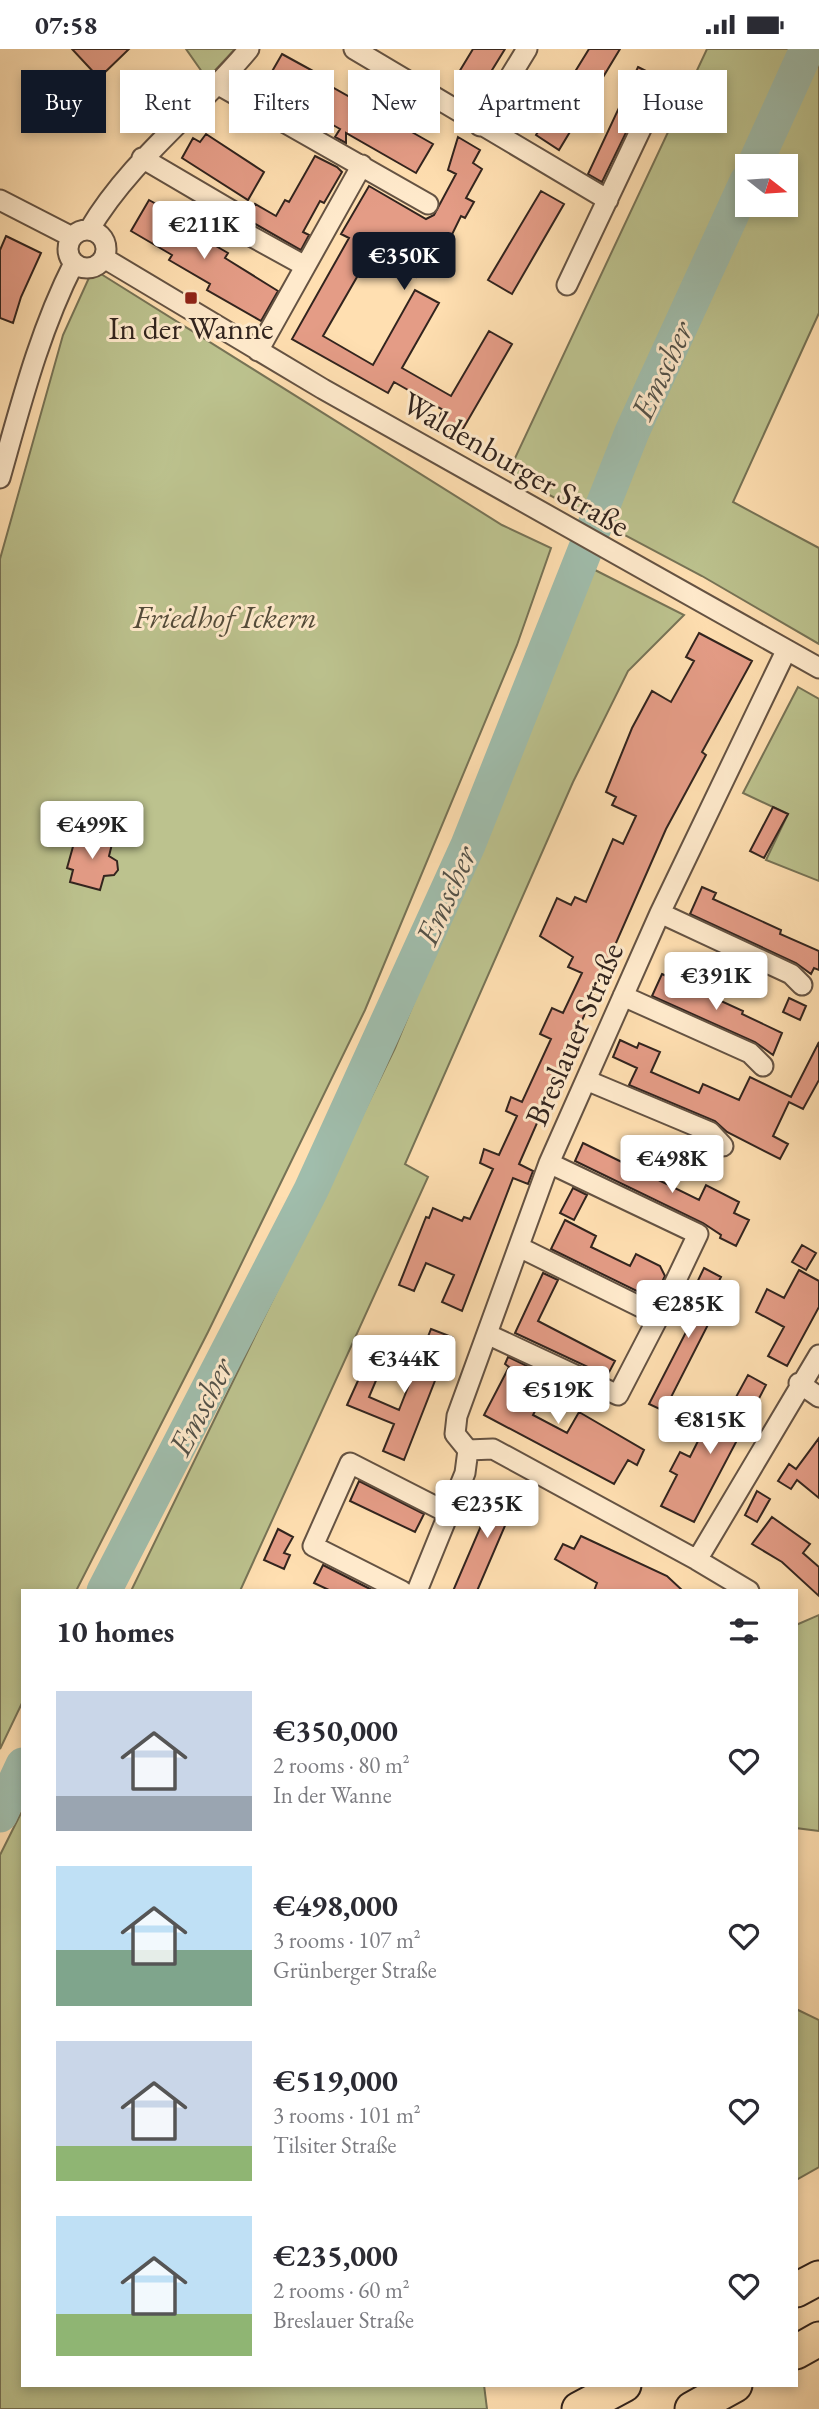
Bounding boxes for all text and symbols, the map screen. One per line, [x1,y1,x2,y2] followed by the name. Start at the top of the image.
[35,8,97,42] text: 07:58
[21,70,106,133] chip: Buy
[120,70,215,133] chip: Rent
[229,70,334,133] chip: Filters
[348,70,440,133] chip: New
[454,70,604,133] chip: Apartment
[618,70,727,133] chip: House
[735,154,798,217] north arrow
[735,154,798,217] map controls
[155,201,253,261] pin: €211K
[168,209,240,239] text: €211K
[355,233,453,292] pin: €350K
[368,240,440,270] text: €350K
[183,290,199,306] marker: In der Wanne
[108,307,274,349] place label: In der Wanne
[619,313,703,428] water label: Emscher
[394,382,638,546] street label: Waldenburger Straße
[132,596,317,638] park label: Friedhof Ickern
[43,801,141,861] pin: €499K
[56,809,128,839] text: €499K
[404,838,487,953] water label: Emscher
[515,936,633,1132] street label: Breslauer Straße
[667,953,765,1012] pin: €391K
[680,960,752,990] text: €391K
[623,1135,721,1195] pin: €498K
[636,1143,708,1173] text: €498K
[639,1281,737,1340] pin: €285K
[652,1288,724,1318] text: €285K
[355,1335,453,1395] pin: €344K
[368,1343,440,1373] text: €344K
[157,1349,244,1464] water label: Emscher
[509,1367,607,1426] pin: €519K
[522,1374,594,1404] text: €519K
[661,1397,759,1456] pin: €815K
[674,1404,746,1434] text: €815K
[438,1481,536,1540] pin: €235K
[451,1488,523,1518] text: €235K
[56,1612,174,1651] text: 10 homes
[725,1612,763,1650] icon: filters
[273,1711,398,1750] text: €350,000
[112,1719,196,1803] icon: home
[725,1742,763,1780] icon: heart
[273,1750,410,1780] text: 2 rooms · 80 m²
[273,1780,392,1810] text: In der Wanne
[273,1886,398,1925] text: €498,000
[112,1894,196,1978] icon: home
[725,1917,763,1955] icon: heart
[273,1925,421,1955] text: 3 rooms · 107 m²
[273,1955,437,1985] text: Grünberger Straße
[273,2061,398,2100] text: €519,000
[112,2069,196,2153] icon: home
[725,2092,763,2130] icon: heart
[273,2100,421,2130] text: 3 rooms · 101 m²
[273,2130,396,2160] text: Tilsiter Straße
[273,2236,398,2275] text: €235,000
[112,2244,196,2328] icon: home
[725,2267,763,2305] icon: heart
[273,2275,410,2305] text: 2 rooms · 60 m²
[273,2305,414,2335] text: Breslauer Straße

